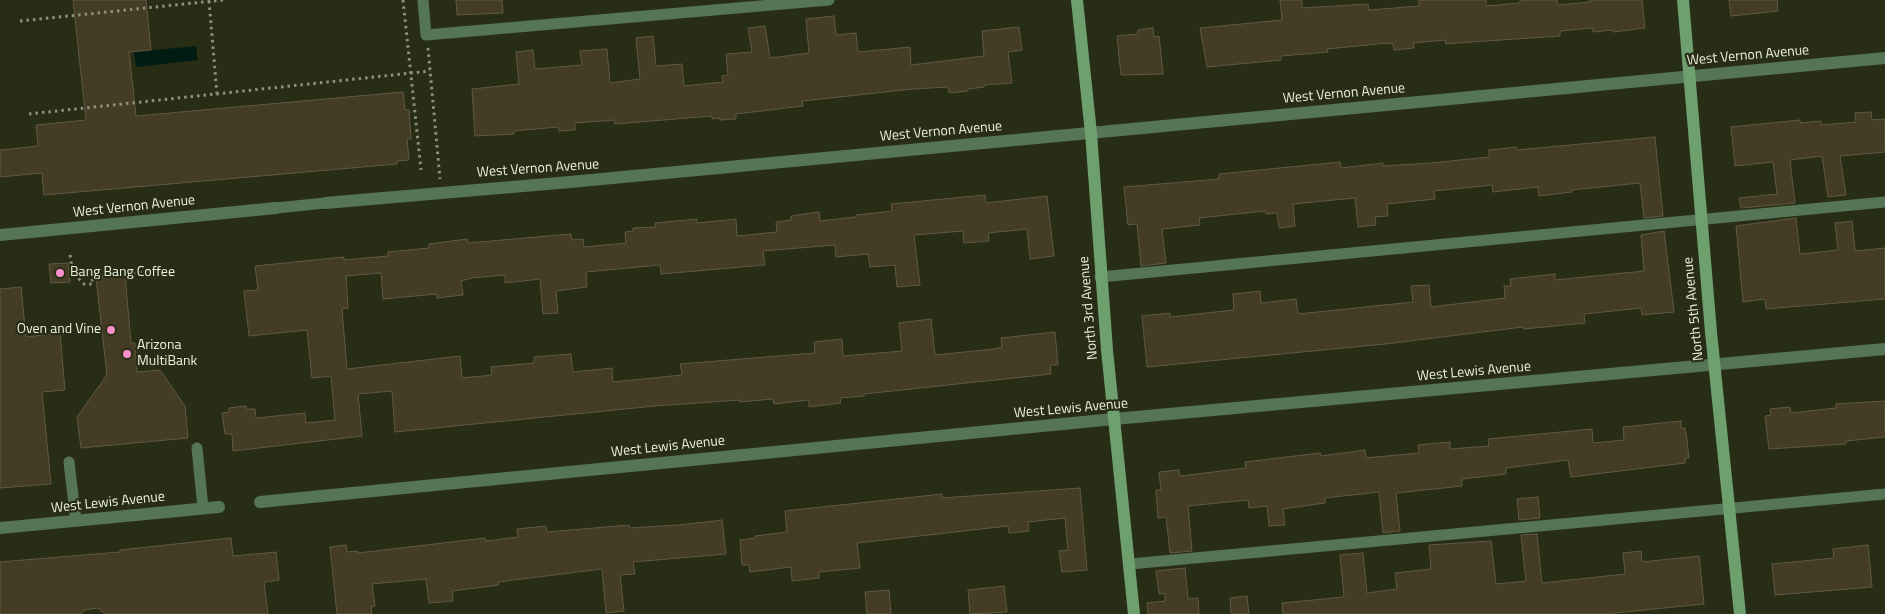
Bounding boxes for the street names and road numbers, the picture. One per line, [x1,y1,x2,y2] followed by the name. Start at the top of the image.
[1686,42,1810,70] street label: West Vernon Avenue
[1282,80,1406,108] street label: West Vernon Avenue
[879,118,1003,146] street label: West Vernon Avenue
[476,156,600,182] street label: West Vernon Avenue
[72,192,196,222] street label: West Vernon Avenue
[1076,256,1102,360] street label: North 3rd Avenue
[1680,256,1708,362] street label: North 5th Avenue
[1416,359,1532,385] street label: West Lewis Avenue
[1013,396,1129,422] street label: West Lewis Avenue
[610,433,726,461] street label: West Lewis Avenue
[50,489,166,517] street label: West Lewis Avenue

